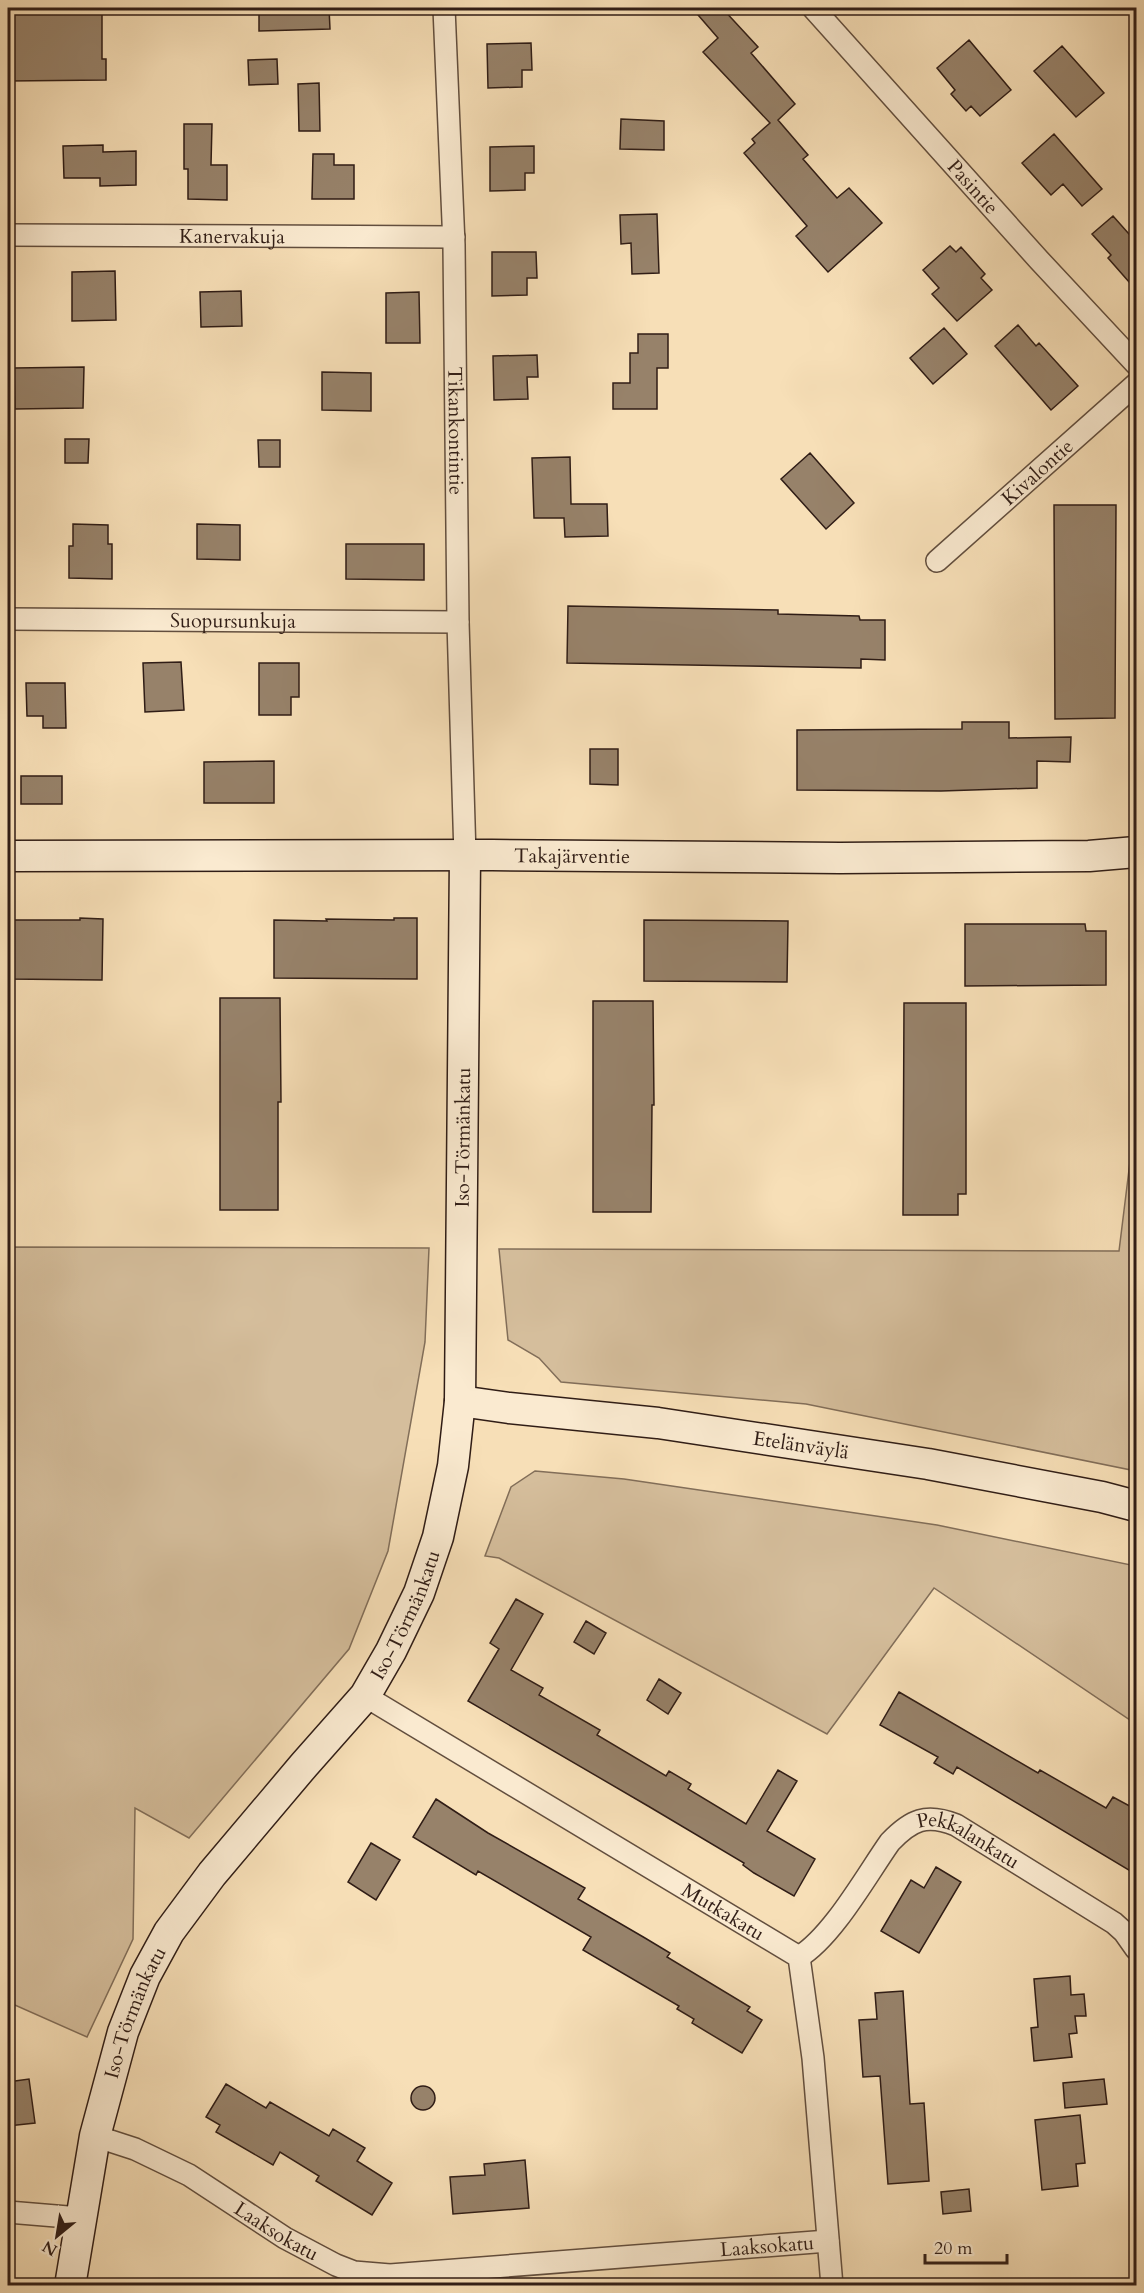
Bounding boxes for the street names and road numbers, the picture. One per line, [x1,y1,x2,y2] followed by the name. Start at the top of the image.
[941,154,1005,220] street label: Pasintie
[179,223,285,250] street label: Kanervakuja
[441,366,470,495] street label: Tikankontintie
[996,433,1079,512] street label: Kivalontie
[170,607,296,635] street label: Suopursunkuja
[514,842,630,870] street label: Takajärventie
[449,1067,477,1207] street label: Iso-Törmänkatu
[751,1425,851,1466] street label: Etelänväylä
[364,1547,447,1685] street label: Iso-Törmänkatu
[914,1806,1025,1875] street label: Pekkalankatu
[676,1877,769,1947] street label: Mutkakatu
[98,1942,173,2082] street label: Iso-Törmänkatu
[229,2195,323,2267] street label: Laaksokatu
[719,2229,815,2263] street label: Laaksokatu

